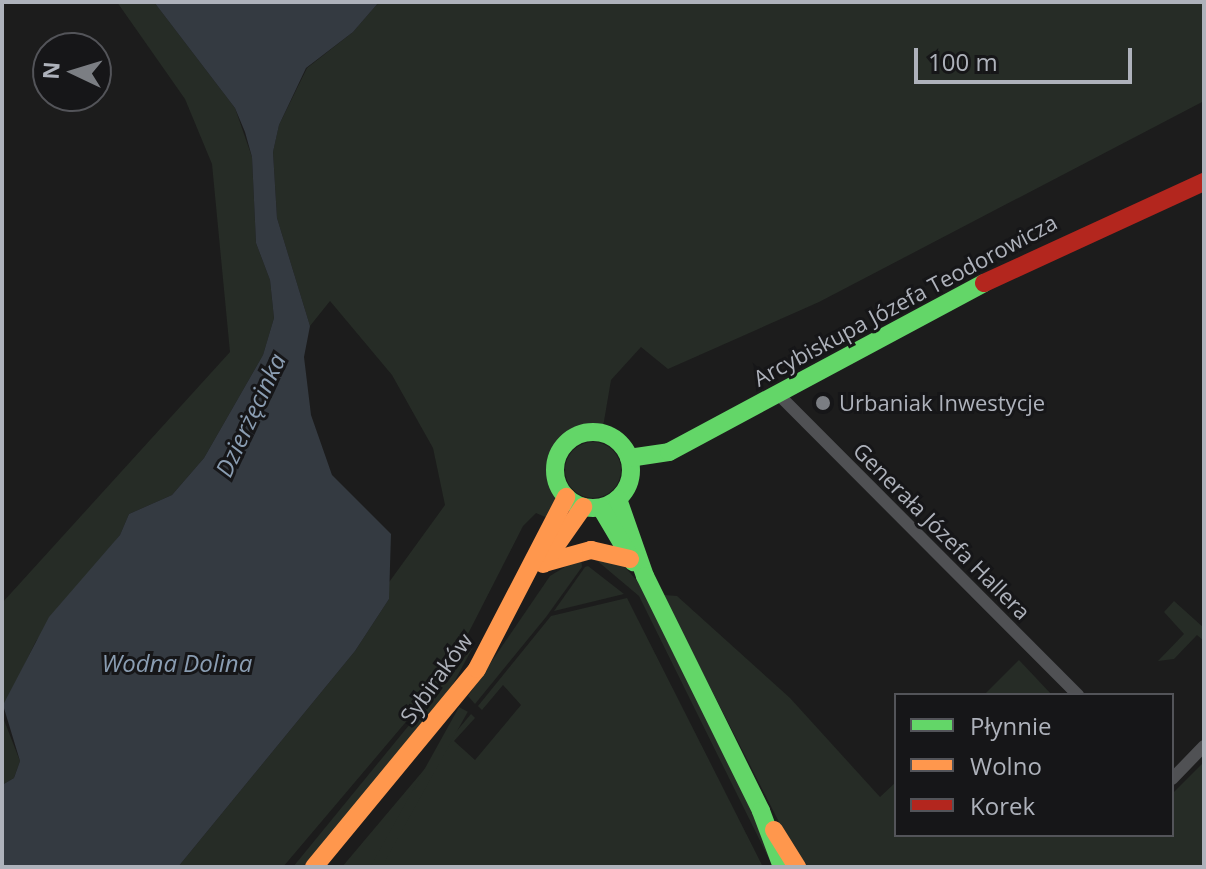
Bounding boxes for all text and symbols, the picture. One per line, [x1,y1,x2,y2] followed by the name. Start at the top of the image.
[32,32,112,112] north arrow
[918,32,1136,82] scale bar
[928,45,998,78] text: 100 m
[34,61,66,80] text: N
[749,209,1061,391] street label: Arcybiskupa Józefa Teodorowicza
[209,349,291,481] water label: Dzierżęcinka
[839,390,1045,416] place label: Urbaniak Inwestycje
[814,394,832,412] marker: Urbaniak Inwestycje
[848,437,1036,625] street label: Generała Józefa Hallera
[394,628,478,728] street label: Sybiraków
[102,649,252,677] water label: Wodna Dolina
[894,693,1174,837] legend
[970,709,1052,742] text: Płynnie
[970,749,1042,782] text: Wolno
[970,789,1035,822] text: Korek

